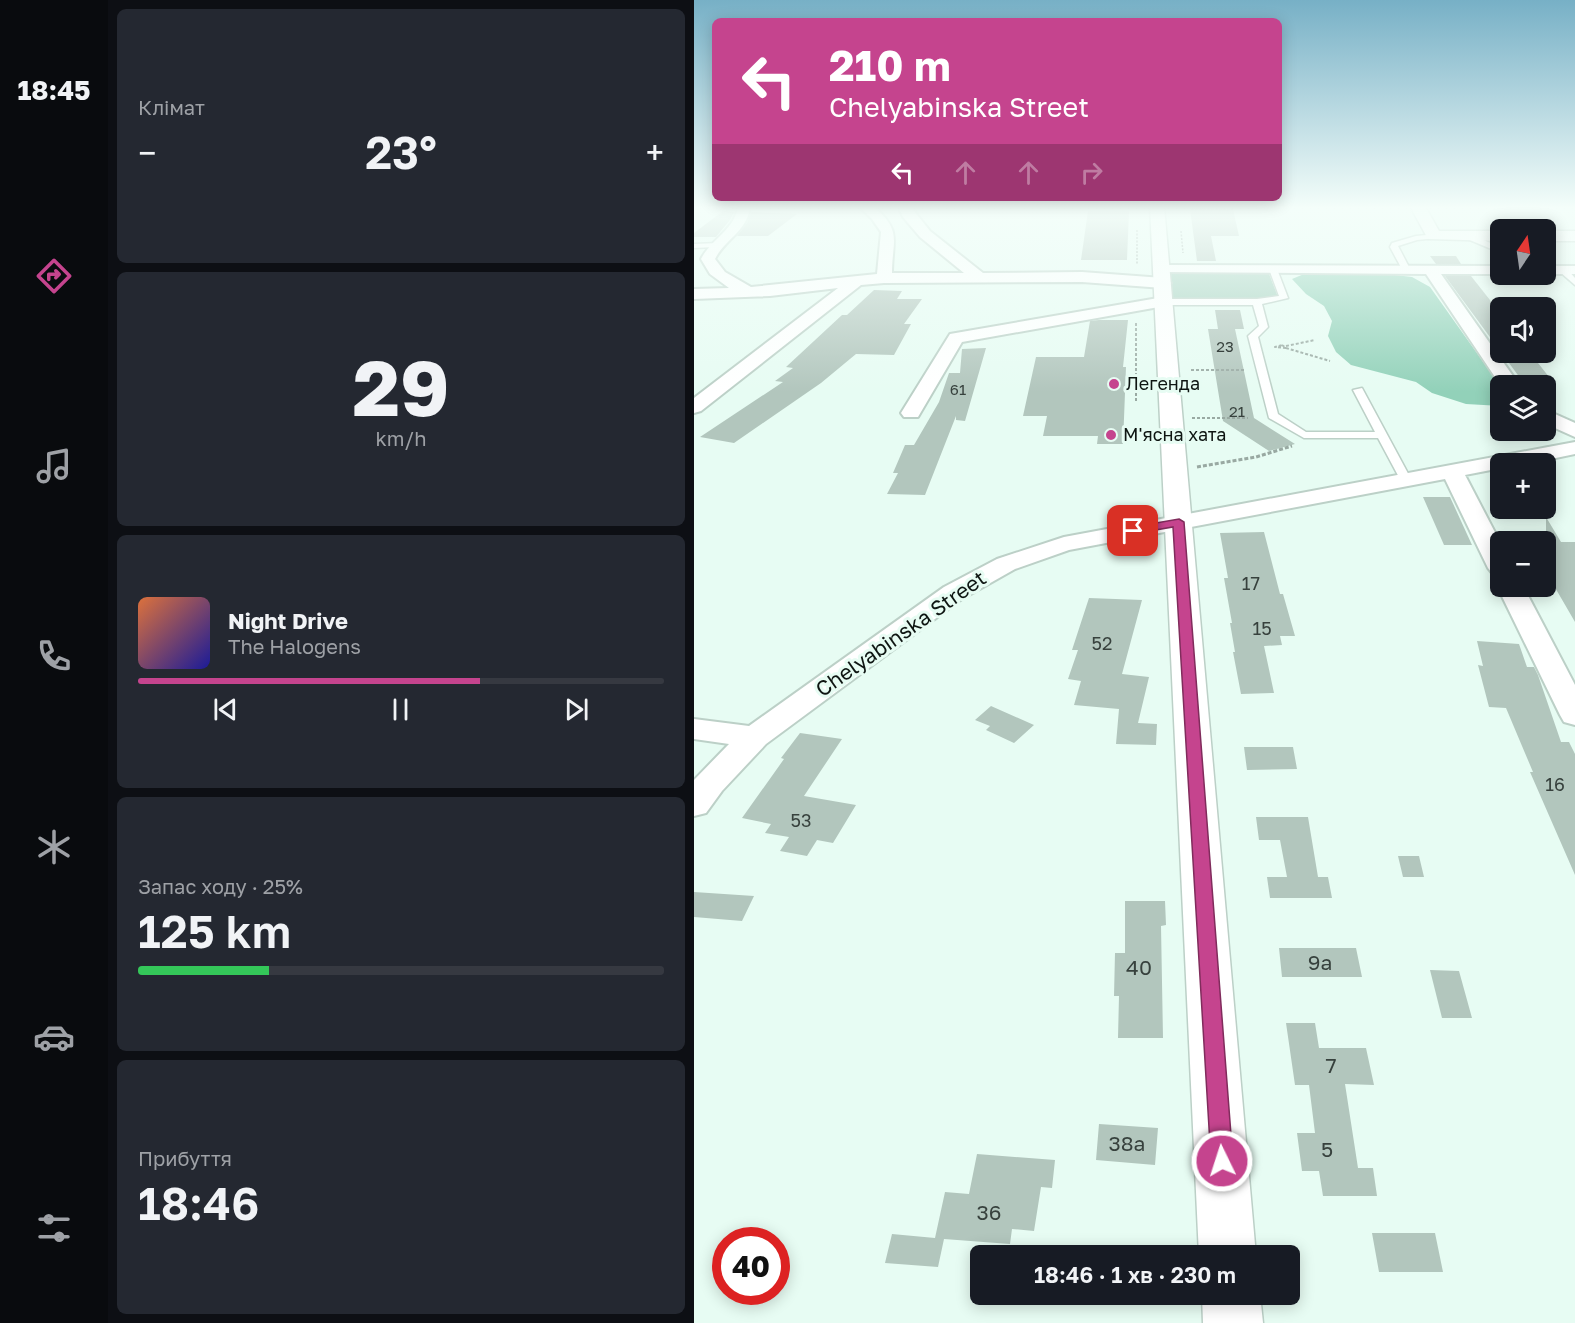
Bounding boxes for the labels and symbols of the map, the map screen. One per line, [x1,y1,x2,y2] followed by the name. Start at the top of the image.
[1490,219,1556,285] north arrow
[1216,337,1234,355] house number: 23
[1126,372,1200,394] place label: Легенда
[1107,377,1121,391] marker: Легенда
[950,380,966,398] house number: 61
[1229,402,1245,420] house number: 21
[1123,423,1227,445] place label: М'ясна хата
[1104,428,1118,442] marker: М'ясна хата
[1107,505,1158,556] pin
[810,565,991,702] street label: Chelyabinska Street
[1242,572,1260,594] house number: 17
[1252,617,1272,639] house number: 15
[1092,632,1112,654] house number: 52
[1545,773,1565,795] house number: 16
[791,809,811,831] house number: 53
[1308,949,1332,975] house number: 9а
[1126,954,1152,980] house number: 40
[1325,1052,1337,1078] house number: 7
[1190,1129,1254,1193] position arrow
[1109,1130,1145,1156] house number: 38а
[1321,1136,1333,1162] house number: 5
[977,1199,1002,1225] house number: 36
[712,1227,790,1305] speed limit sign: 40

